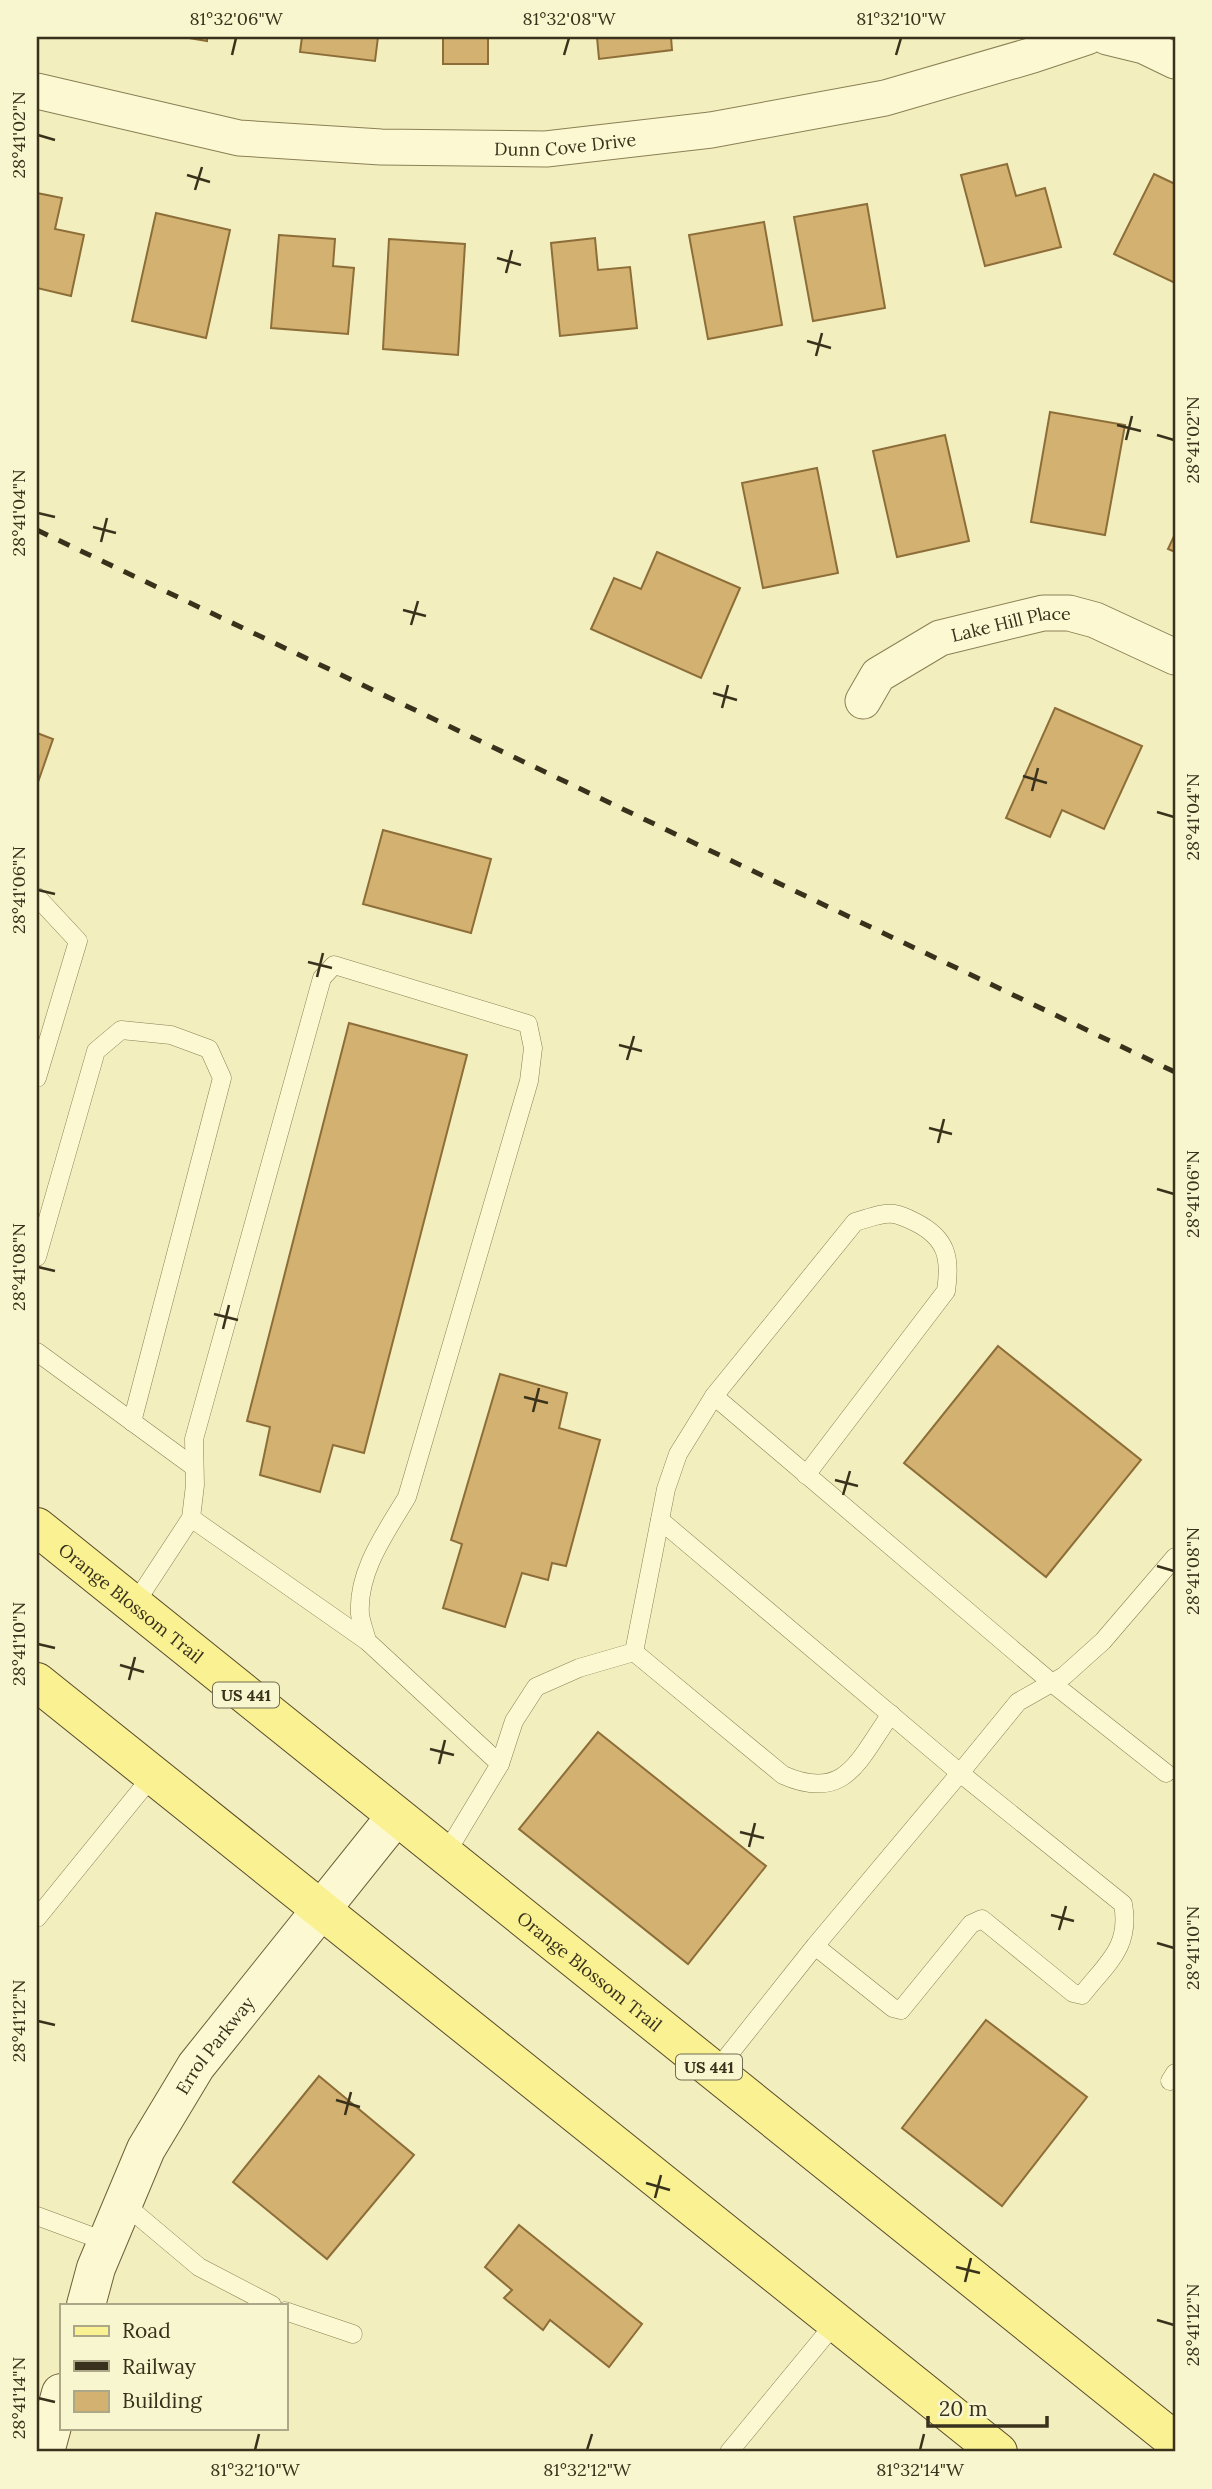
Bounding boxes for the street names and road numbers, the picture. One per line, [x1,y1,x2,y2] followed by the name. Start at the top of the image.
[494,127,637,161] street label: Dunn Cove Drive
[949,602,1071,646] street label: Lake Hill Place
[54,1538,209,1668] street label: Orange Blossom Trail
[213,1682,279,1708] road number: US 441
[513,1906,667,2036] street label: Orange Blossom Trail
[170,1991,259,2098] street label: Errol Parkway
[676,2054,742,2080] road number: US 441

